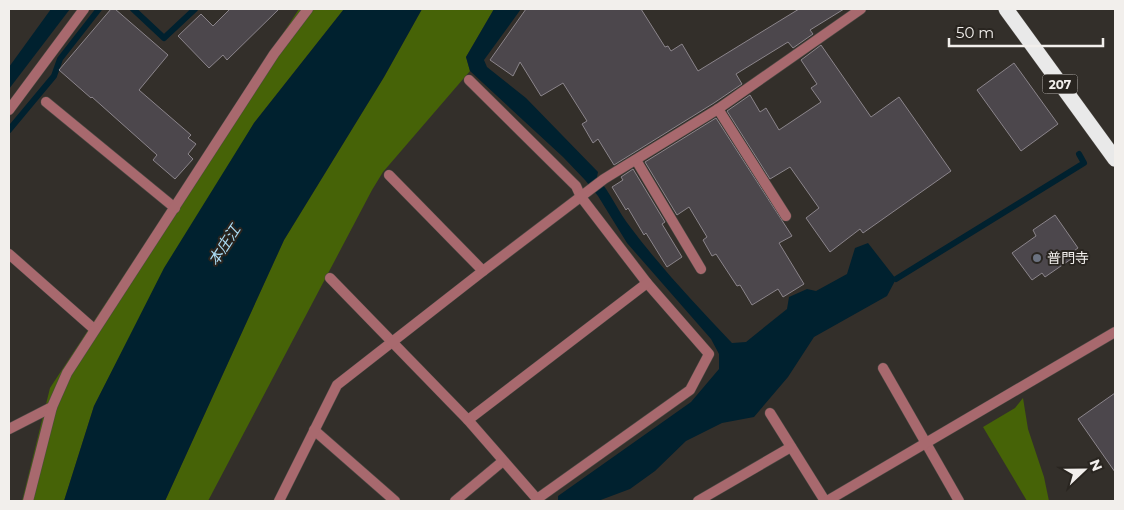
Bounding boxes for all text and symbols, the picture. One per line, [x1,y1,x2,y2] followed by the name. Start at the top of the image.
[949,15,1103,47] scale bar
[956,23,994,42] text: 50 m
[1042,74,1078,94] road number: 207
[204,219,245,269] water label: 本庄江
[1047,249,1089,267] place label: 普門寺
[1031,252,1043,264] marker: 普門寺
[1059,445,1109,495] north arrow
[1086,457,1107,474] text: N

